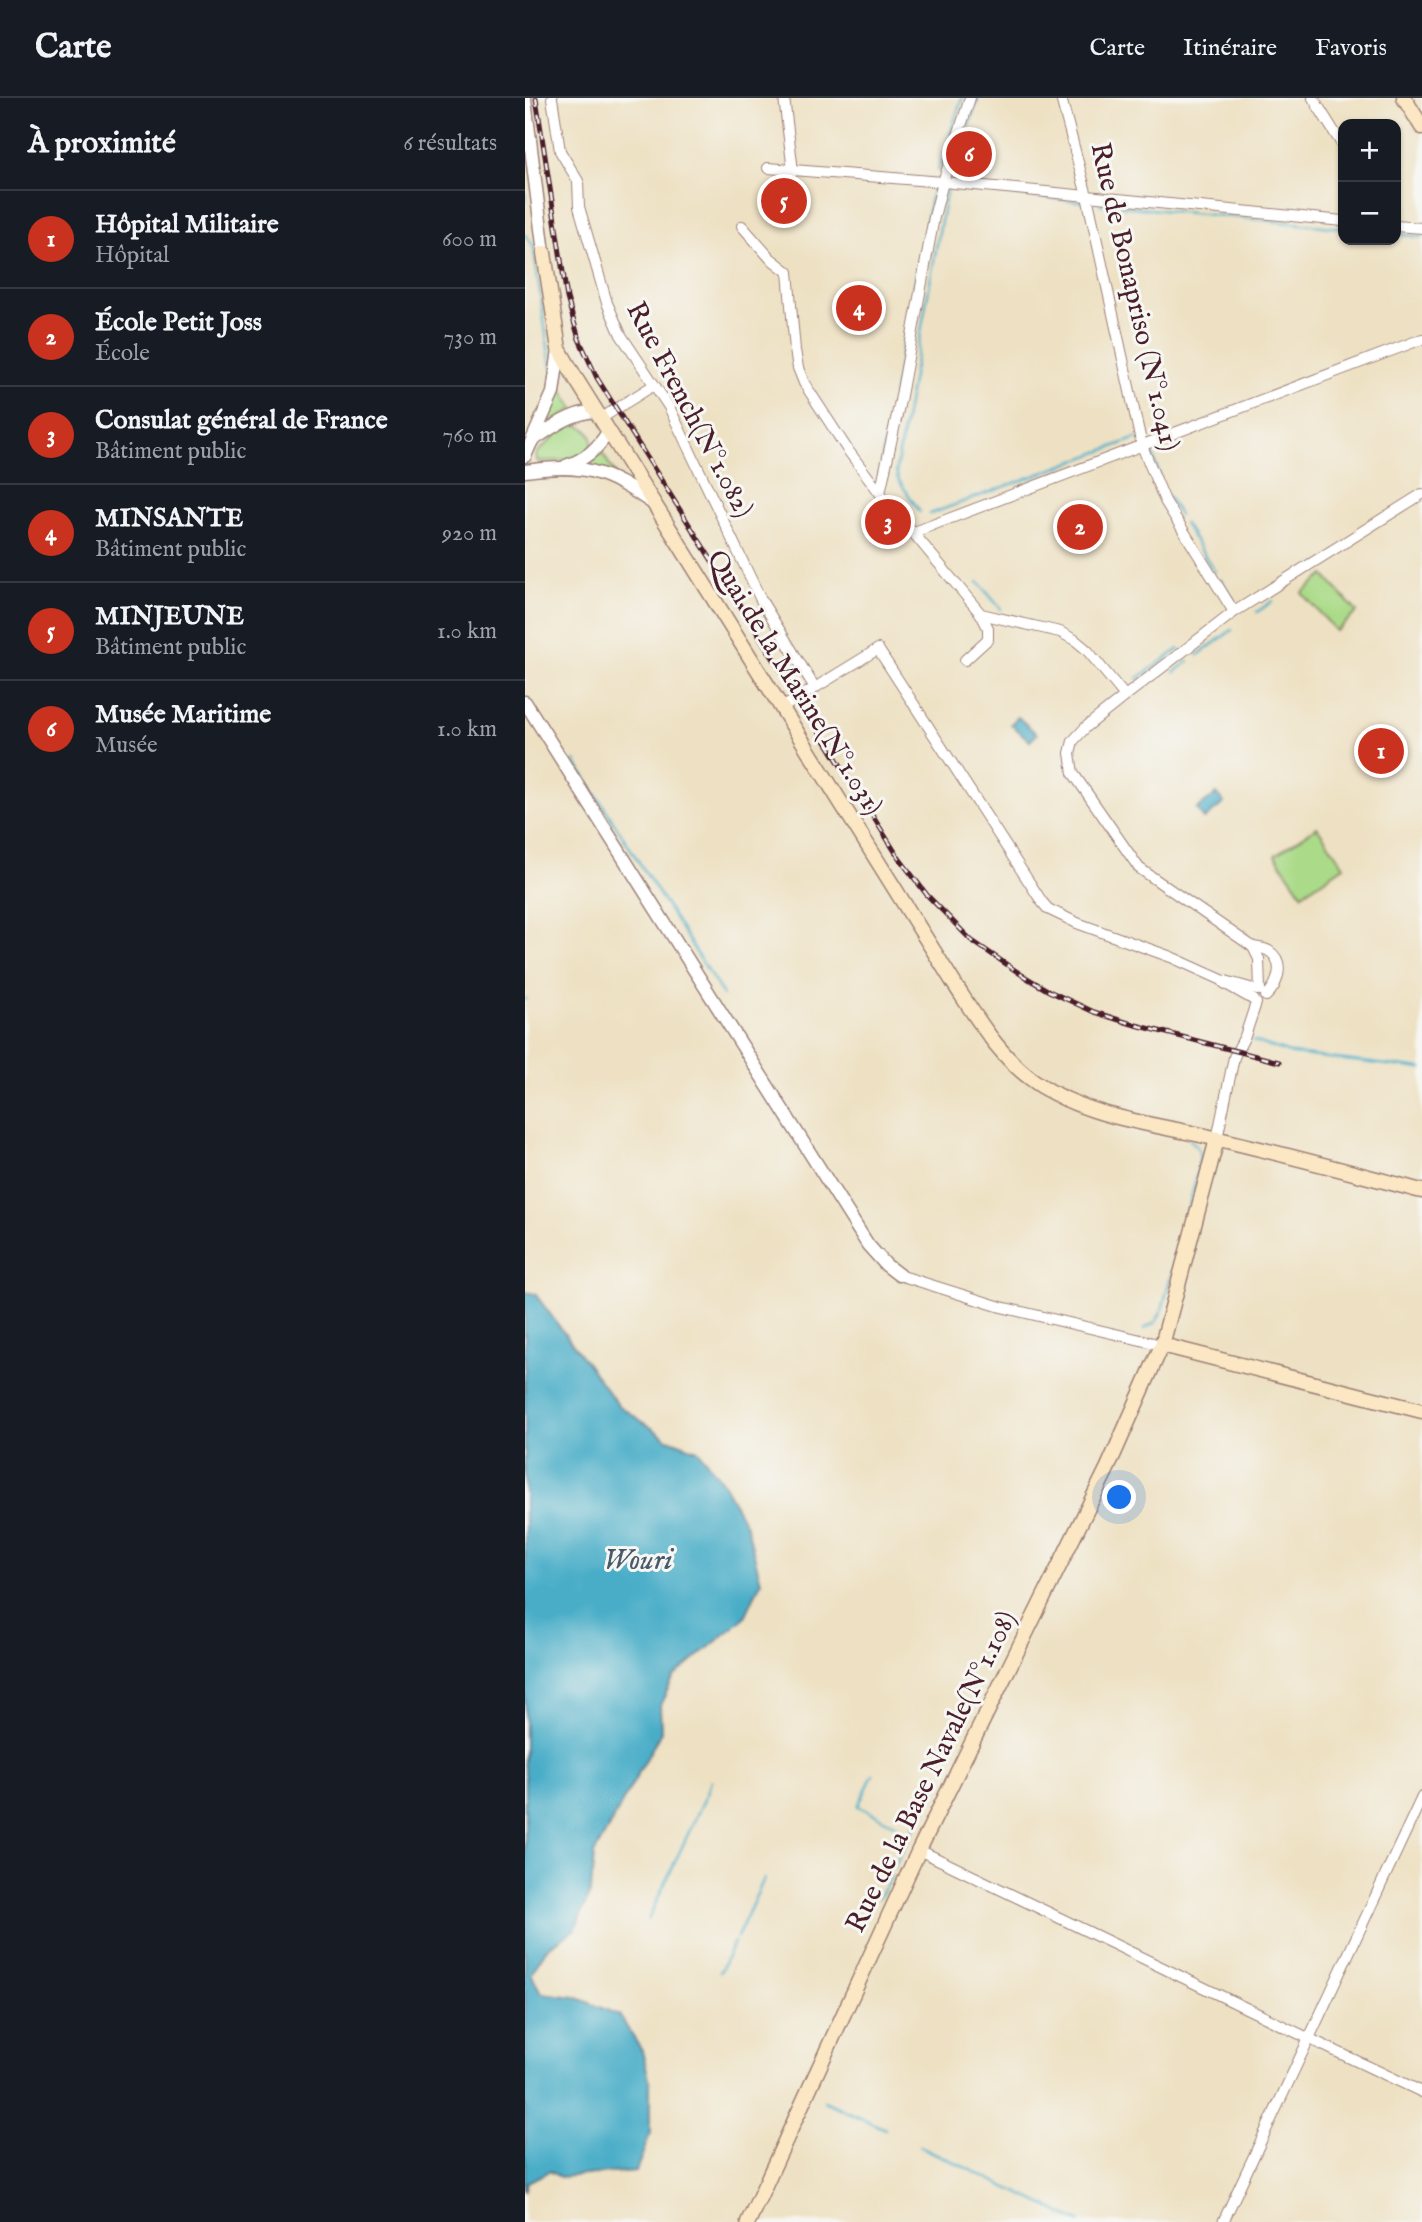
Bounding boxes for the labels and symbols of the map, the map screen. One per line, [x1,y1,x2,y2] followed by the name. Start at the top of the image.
[946,128,992,180] pin: 6
[1081,139,1187,455] street label: Rue de Bonapriso (N°1.041)
[761,175,807,227] pin: 5
[836,282,882,334] pin: 4
[617,296,761,524] street label: Rue French(N°1.082)
[865,496,911,548] pin: 3
[1057,501,1103,553] pin: 2
[698,544,890,822] street label: Quai de la Marine(N°1.031)
[1358,725,1404,777] pin: 1
[1102,1480,1136,1514] your location
[603,1542,675,1580] water label: Wouri
[839,1605,1025,1939] street label: Rue de la Base Navale(N°1.108)

